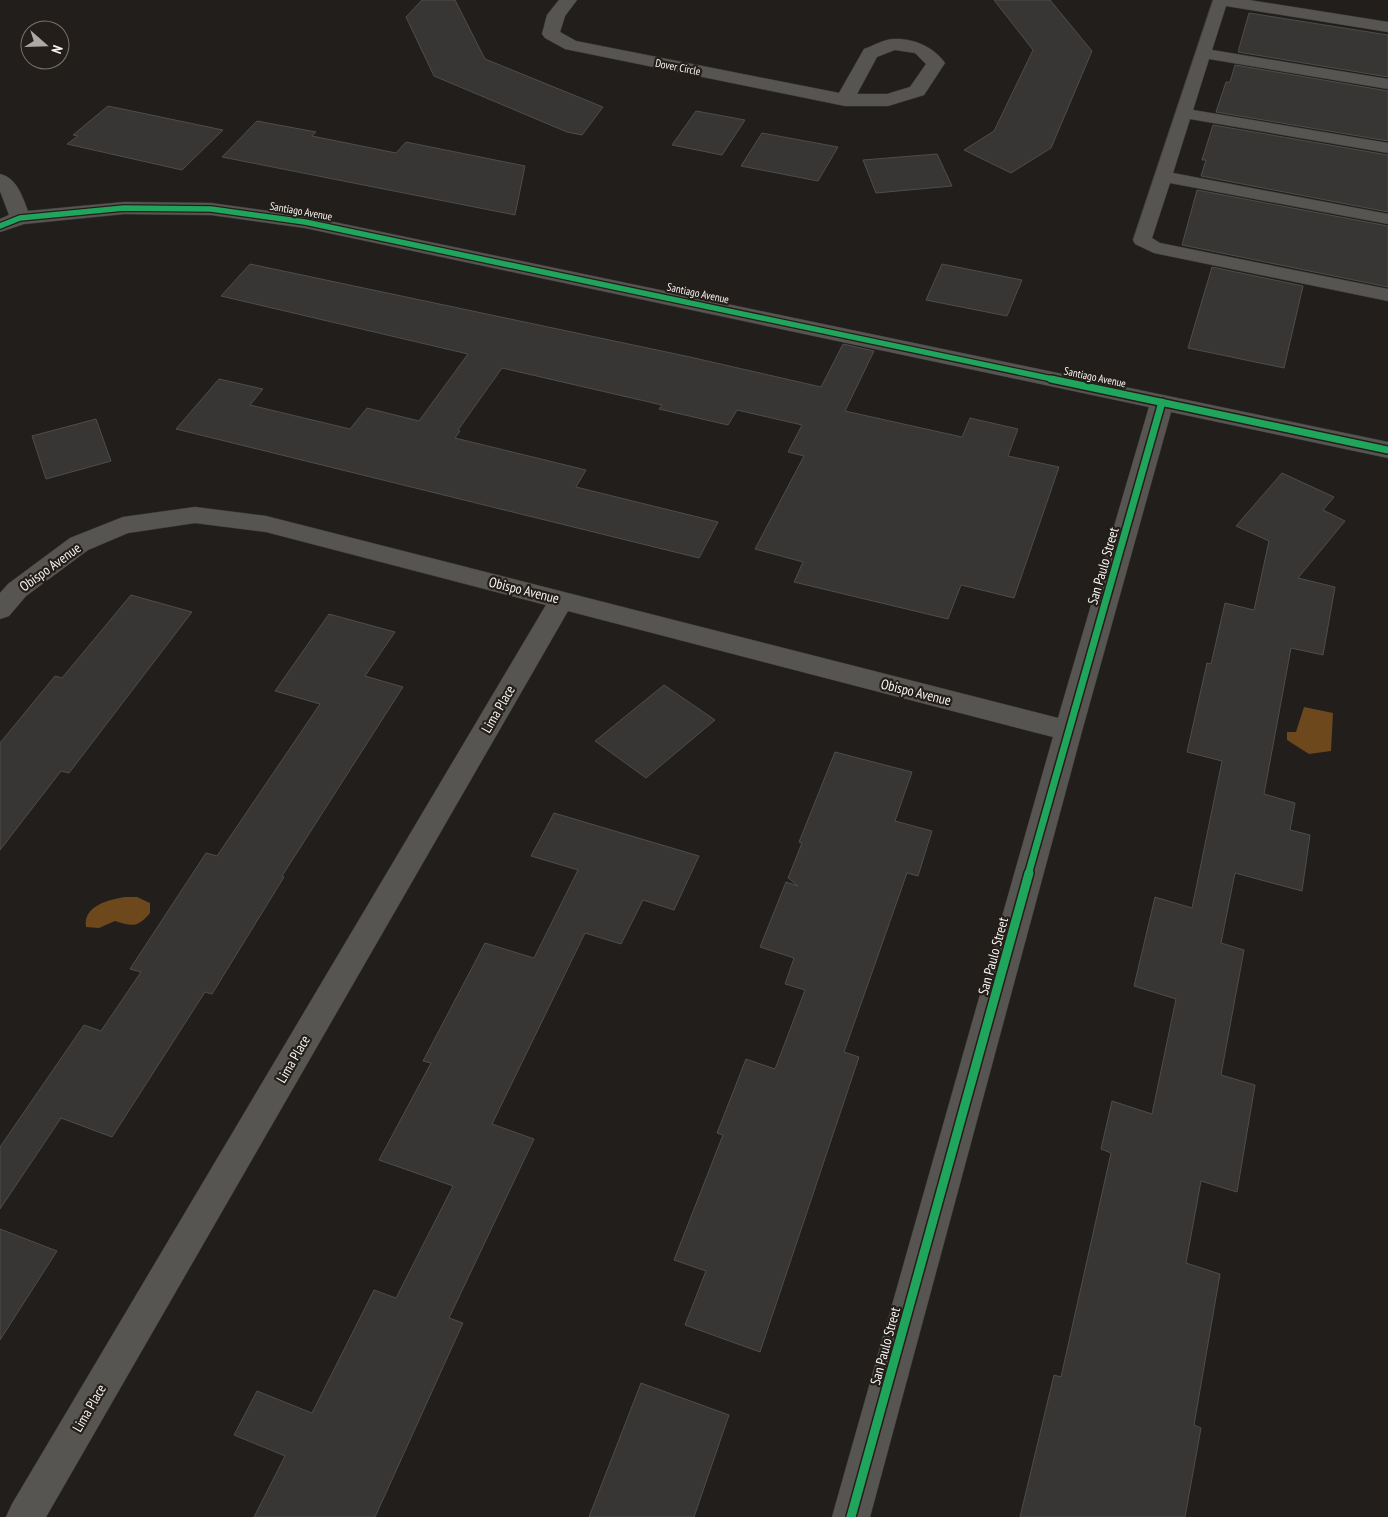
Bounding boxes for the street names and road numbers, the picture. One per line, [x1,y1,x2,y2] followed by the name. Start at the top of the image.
[654,56,702,78] street label: Dover Circle
[269,199,334,223] street label: Santiago Avenue
[666,280,731,307] street label: Santiago Avenue
[1063,364,1128,391] street label: Santiago Avenue
[1083,525,1123,607] street label: San Paulo Street
[16,539,84,595] street label: Obispo Avenue
[487,573,561,607] street label: Obispo Avenue
[879,675,953,709] street label: Obispo Avenue
[477,682,519,736] street label: Lima Place
[974,915,1012,997] street label: San Paulo Street
[272,1032,314,1086] street label: Lima Place
[866,1305,904,1387] street label: San Paulo Street
[68,1381,110,1435] street label: Lima Place

